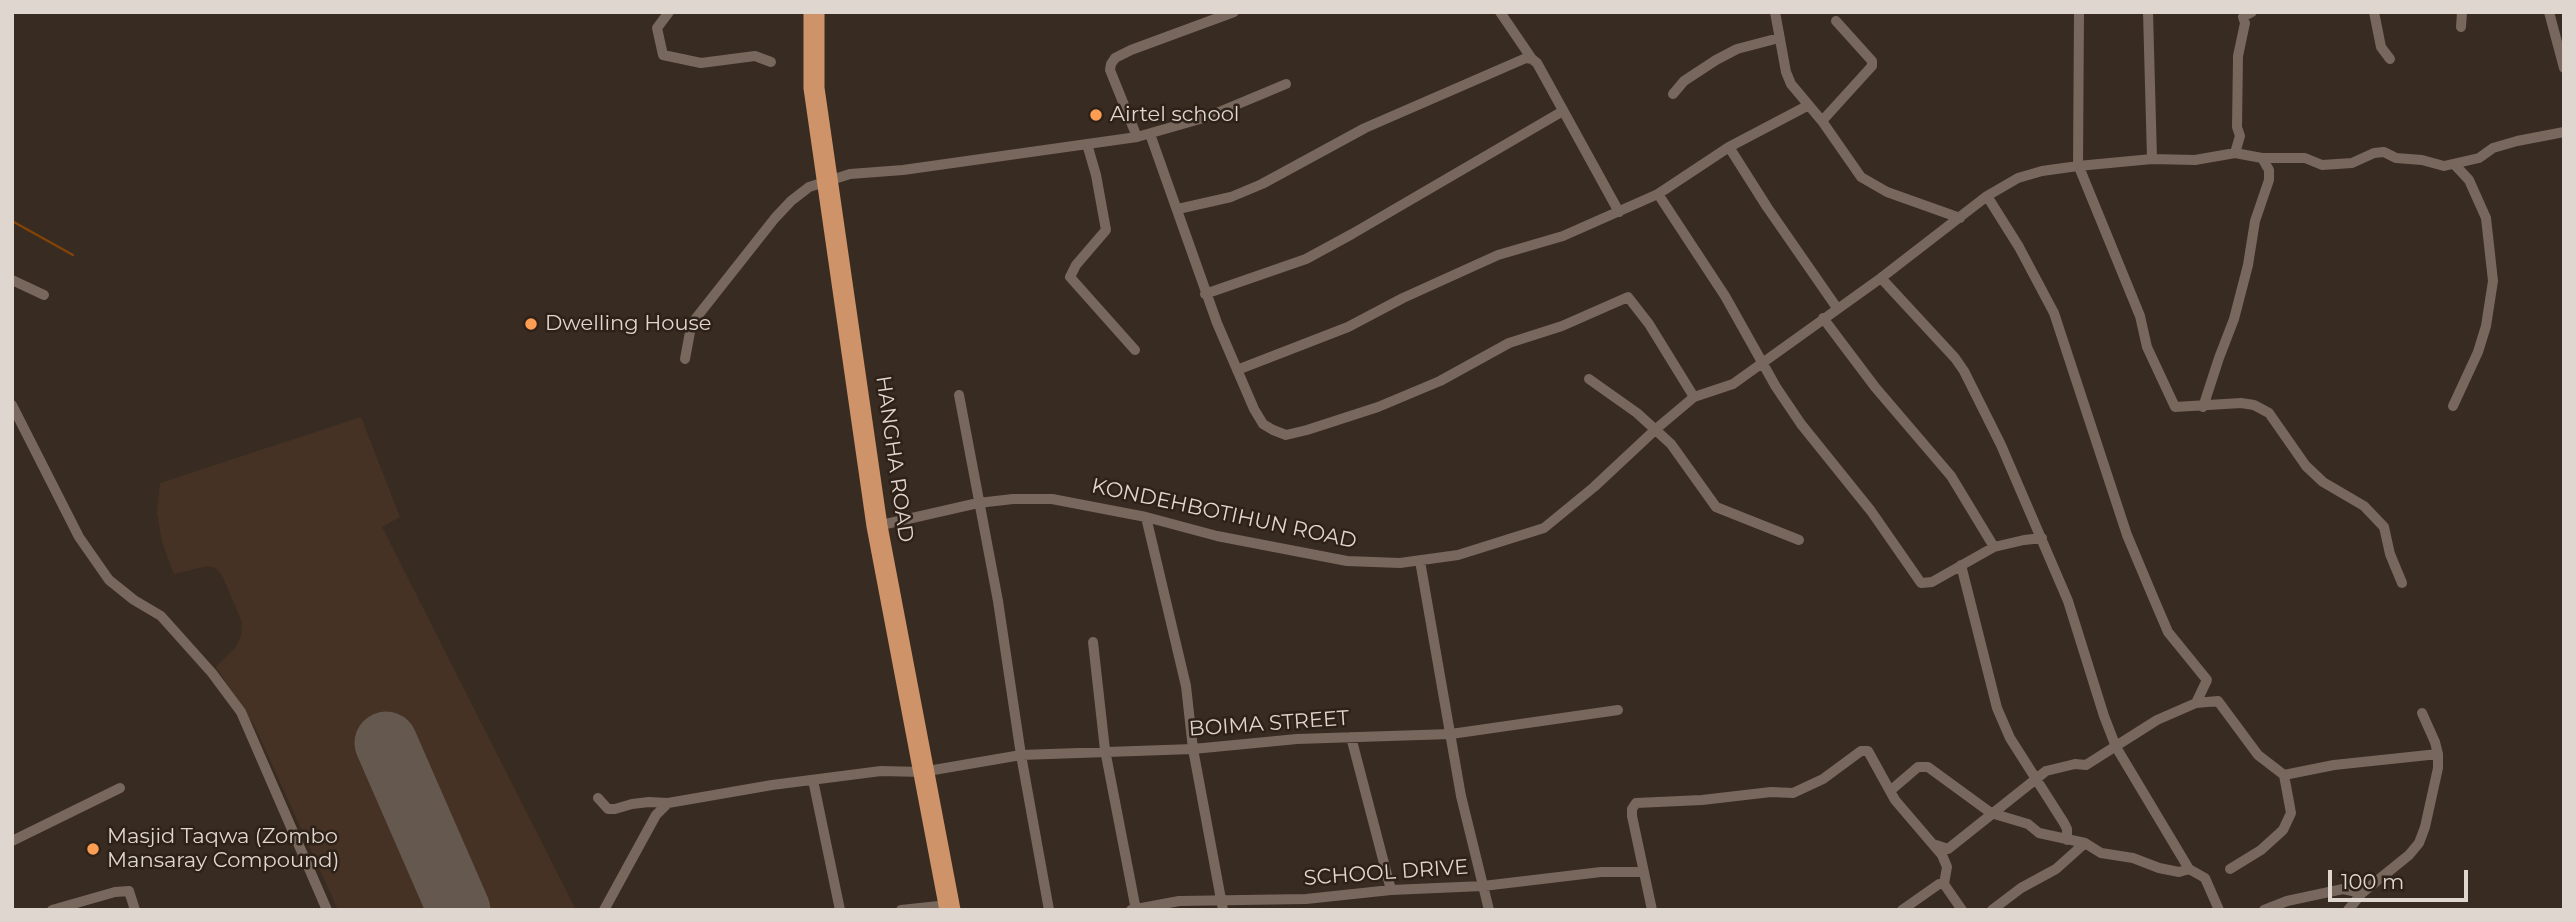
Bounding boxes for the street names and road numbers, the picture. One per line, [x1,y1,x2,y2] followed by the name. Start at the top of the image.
[870,374,918,544] street label: HANGHA ROAD
[1089,474,1359,554] street label: KONDEHBOTIHUN ROAD
[1188,706,1350,742] street label: BOIMA STREET
[1303,855,1469,891] street label: SCHOOL DRIVE

